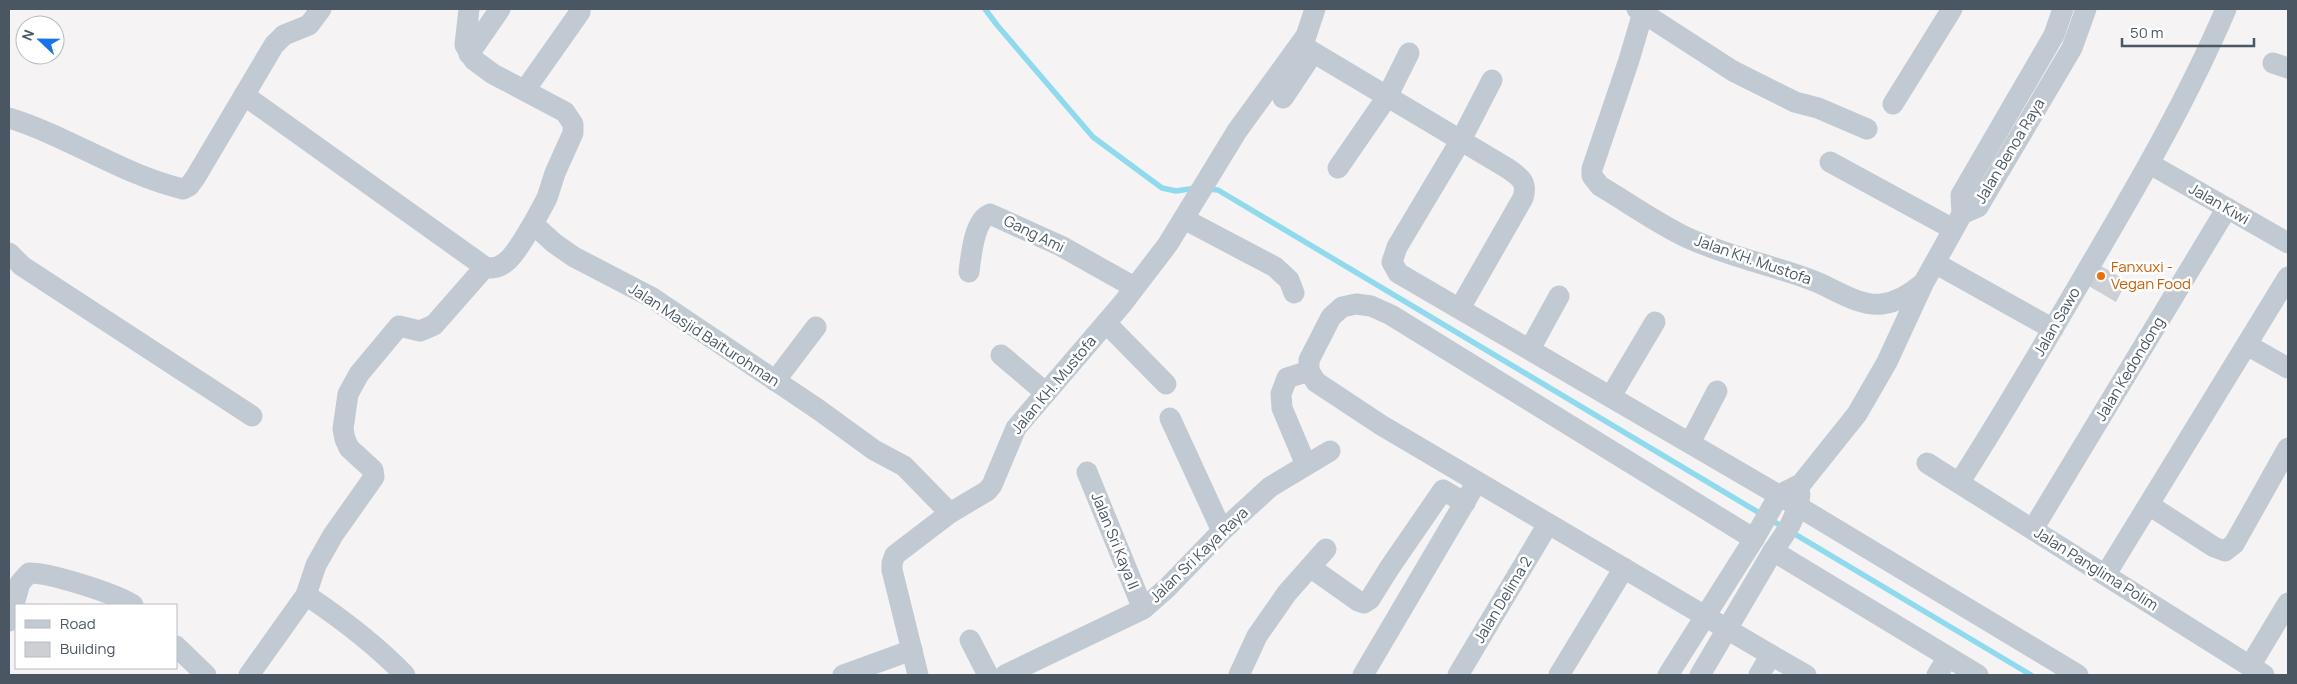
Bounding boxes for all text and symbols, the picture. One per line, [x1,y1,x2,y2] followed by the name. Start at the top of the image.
[15,15,65,65] north arrow
[2122,15,2254,47] scale bar
[2130,22,2164,43] text: 50 m
[17,27,38,43] text: N
[1970,94,2049,207] street label: Jalan Benoa Raya
[2185,178,2253,229] street label: Jalan Kiwi
[1000,210,1068,257] street label: Gang Ami
[1692,230,1814,289] street label: Jalan KH. Mustofa
[2111,256,2191,294] place label: Fanxuxi - Vegan Food
[2095,270,2107,282] marker: Fanxuxi - Vegan Food
[625,278,784,391] street label: Jalan Masjid Baiturohman
[2028,283,2085,360] street label: Jalan Sawo
[2090,313,2169,425] street label: Jalan Kedondong
[1006,331,1101,438] street label: Jalan KH. Mustofa
[1086,489,1144,592] street label: Jalan Sri Kaya II
[1145,502,1252,607] street label: Jalan Sri Kaya Raya
[2030,522,2162,615] street label: Jalan Panglima Polim
[1468,553,1537,647] street label: Jalan Delima 2
[15,604,178,669] legend
[60,613,96,634] text: Road
[60,638,115,659] text: Building

